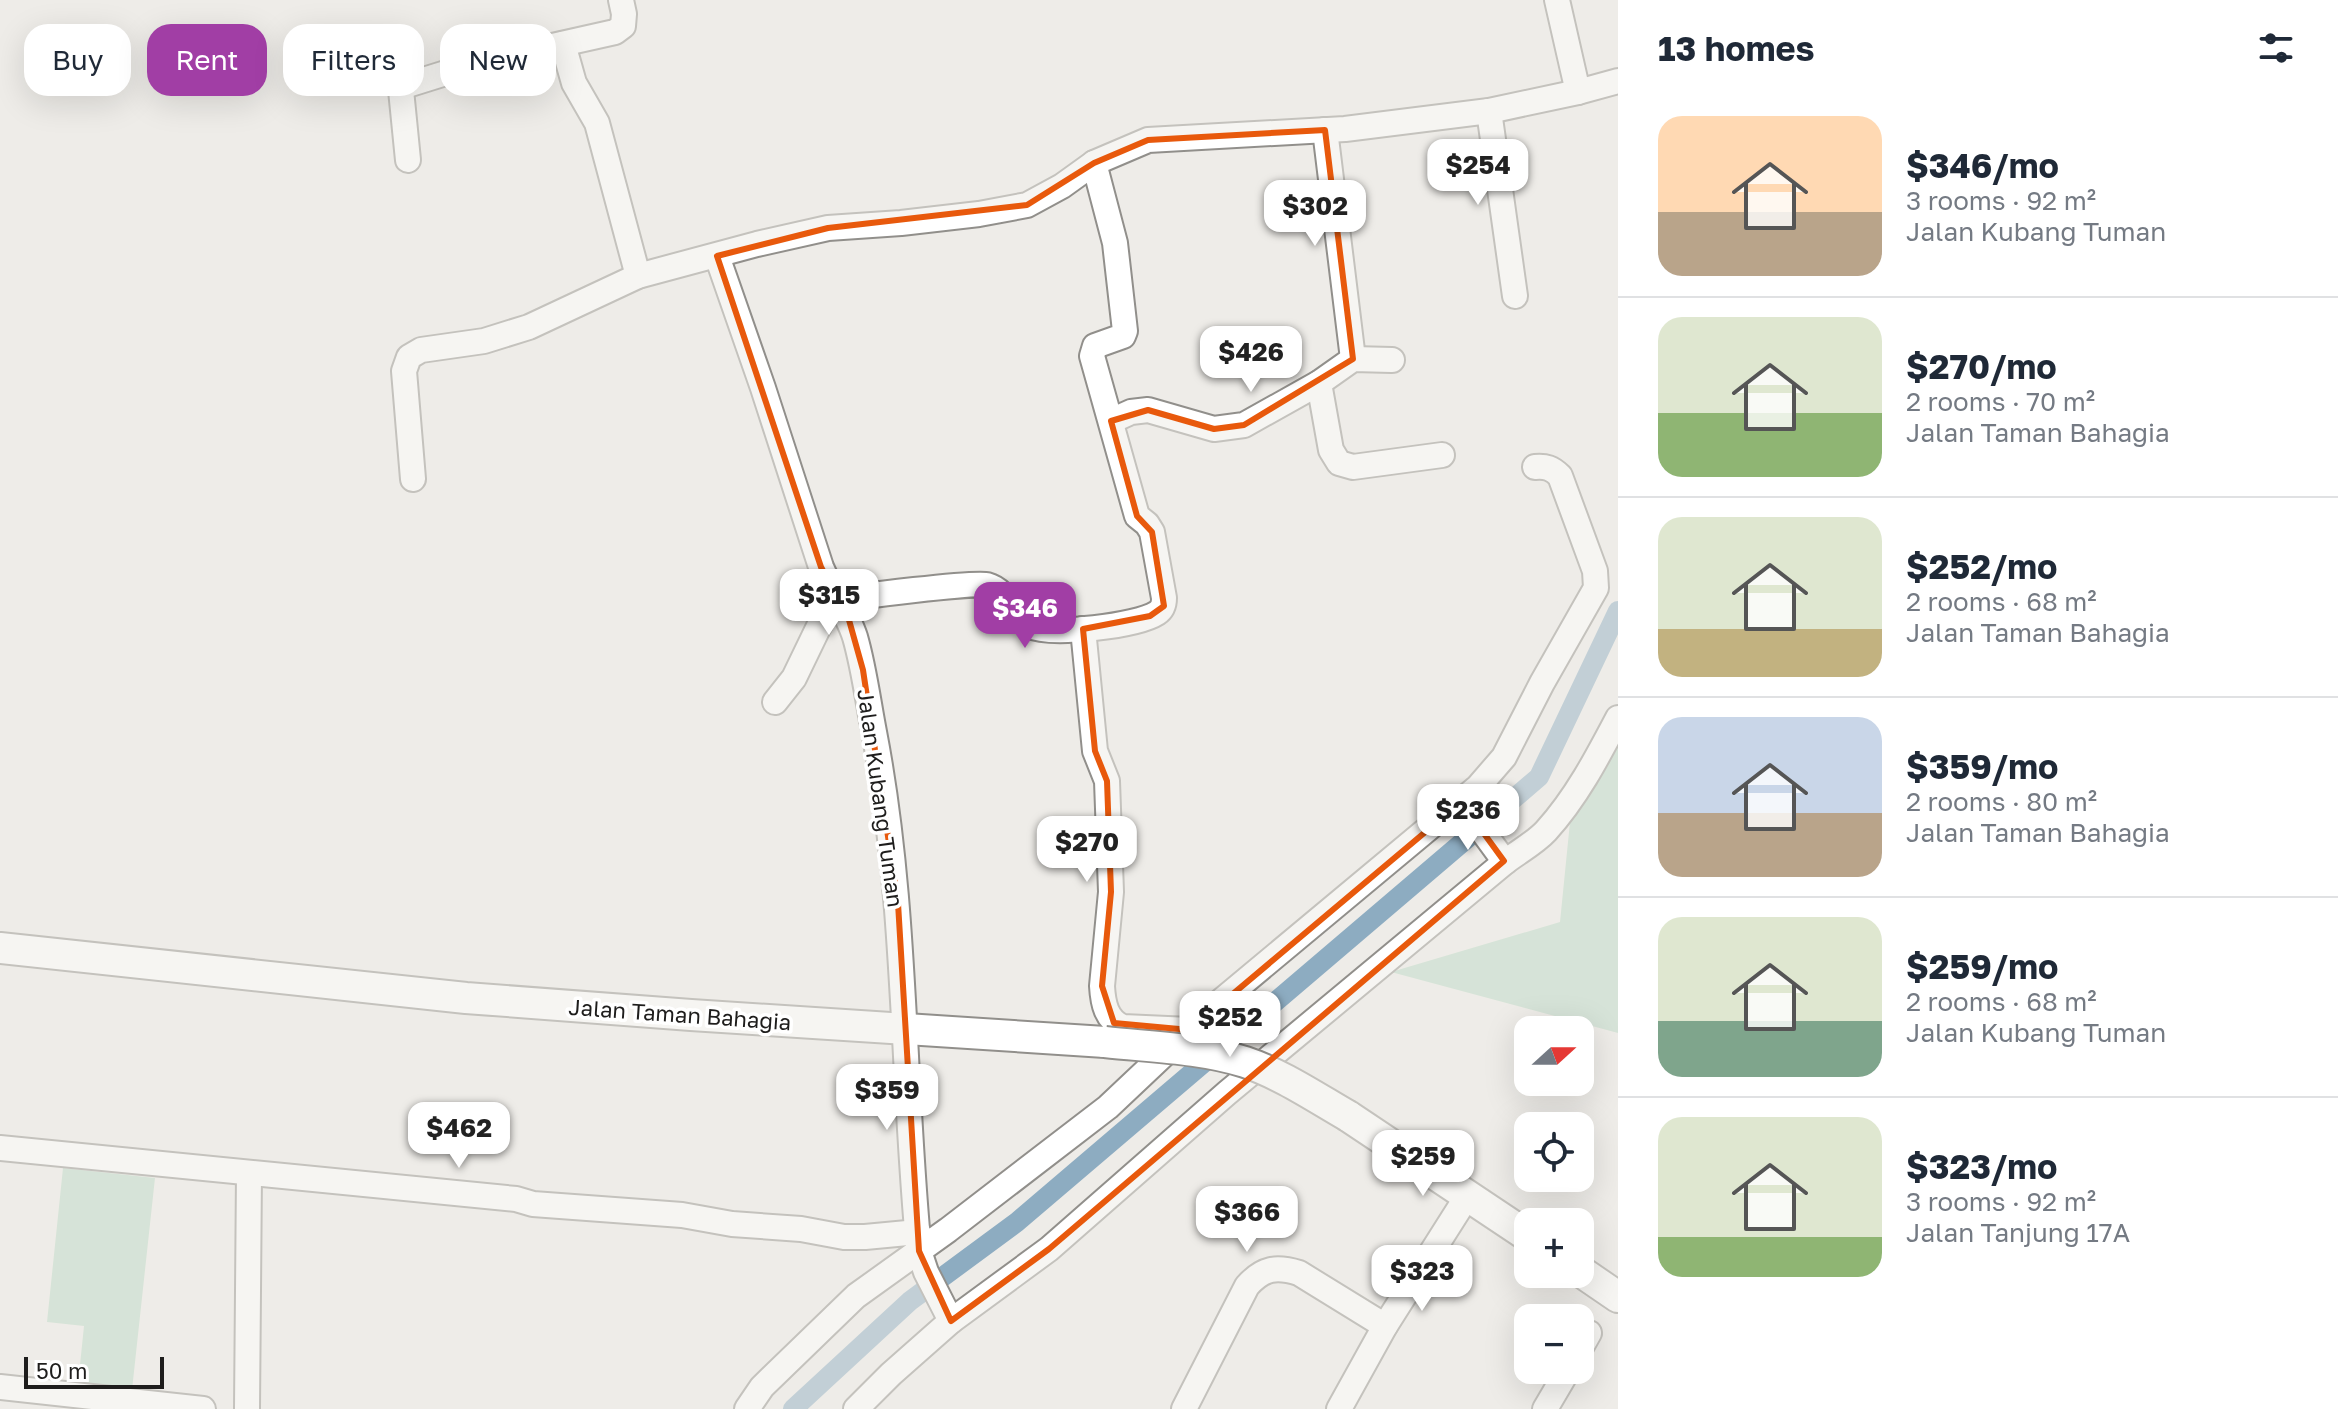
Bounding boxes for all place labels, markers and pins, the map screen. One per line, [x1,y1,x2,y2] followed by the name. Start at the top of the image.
[1431,139,1525,207] pin: $254
[1268,180,1362,248] pin: $302
[1204,326,1298,394] pin: $426
[782,569,876,637] pin: $315
[978,582,1072,650] pin: $346
[1421,784,1515,852] pin: $236
[1040,816,1134,884] pin: $270
[1183,991,1277,1059] pin: $252
[840,1064,934,1132] pin: $359
[412,1102,506,1170] pin: $462
[1376,1130,1470,1198] pin: $259
[1200,1186,1294,1254] pin: $366
[1375,1245,1469,1313] pin: $323

